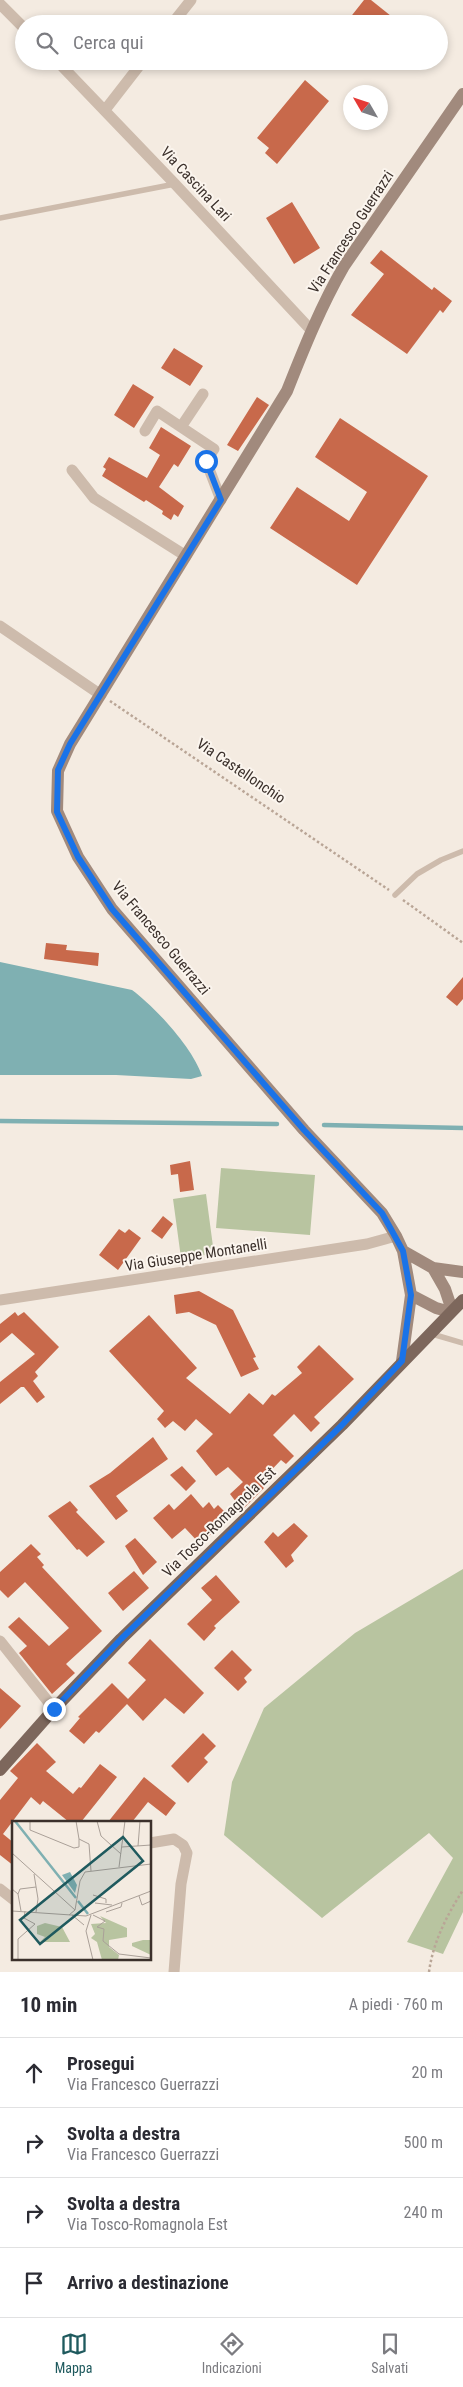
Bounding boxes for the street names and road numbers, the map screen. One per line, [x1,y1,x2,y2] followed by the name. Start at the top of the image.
[157,143,235,225] street label: Via Cascina Lari
[305,167,397,297] street label: Via Francesco Guerrazzi
[193,735,289,807] street label: Via Castellonchio
[108,878,214,998] street label: Via Francesco Guerrazzi
[124,1235,268,1275] street label: Via Giuseppe Montanelli
[159,1463,279,1581] street label: Via Tosco-Romagnola Est

